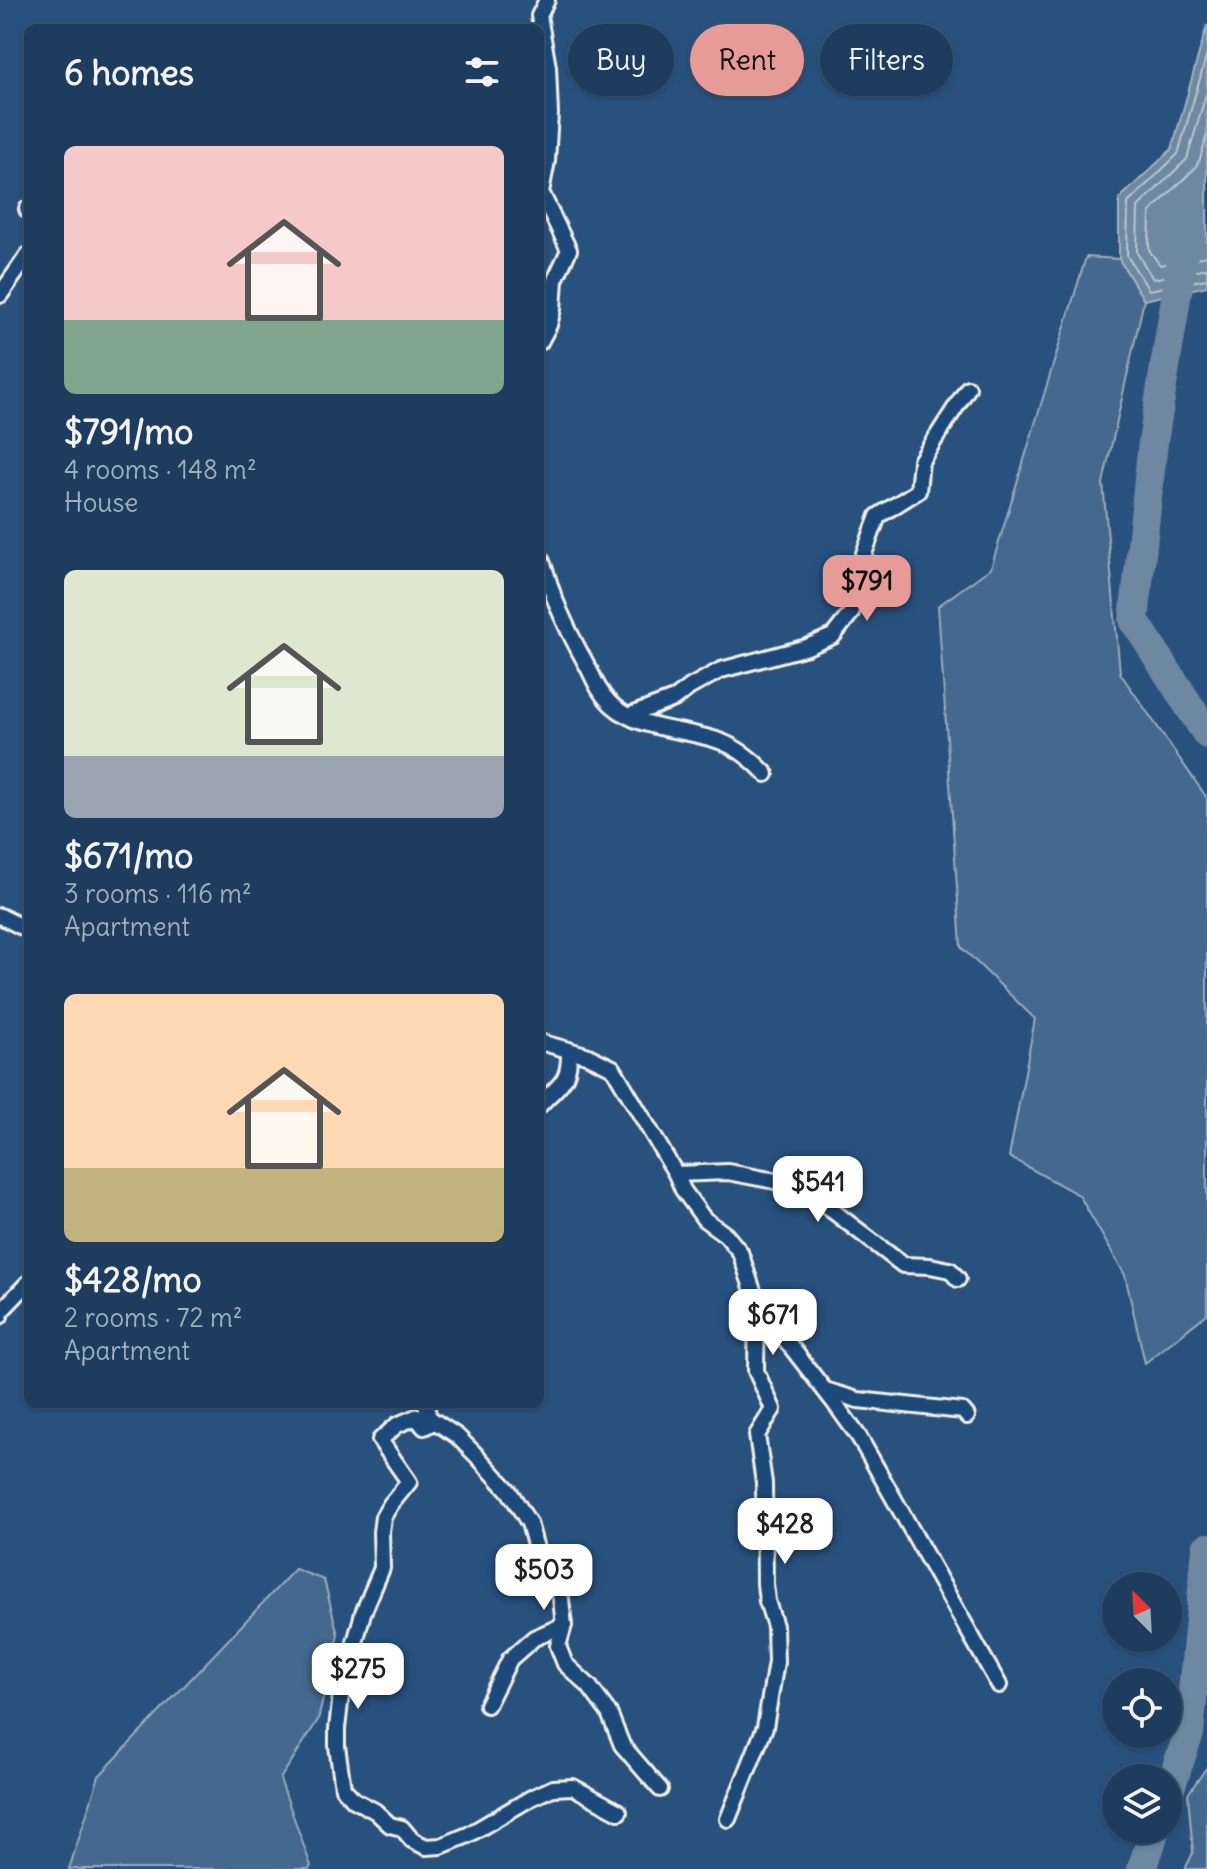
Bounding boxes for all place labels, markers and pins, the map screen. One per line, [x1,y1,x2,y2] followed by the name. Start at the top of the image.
[820,555,914,623] pin: $791
[771,1156,865,1224] pin: $541
[726,1289,820,1357] pin: $671
[738,1498,832,1566] pin: $428
[497,1544,591,1612] pin: $503
[311,1643,405,1711] pin: $275

